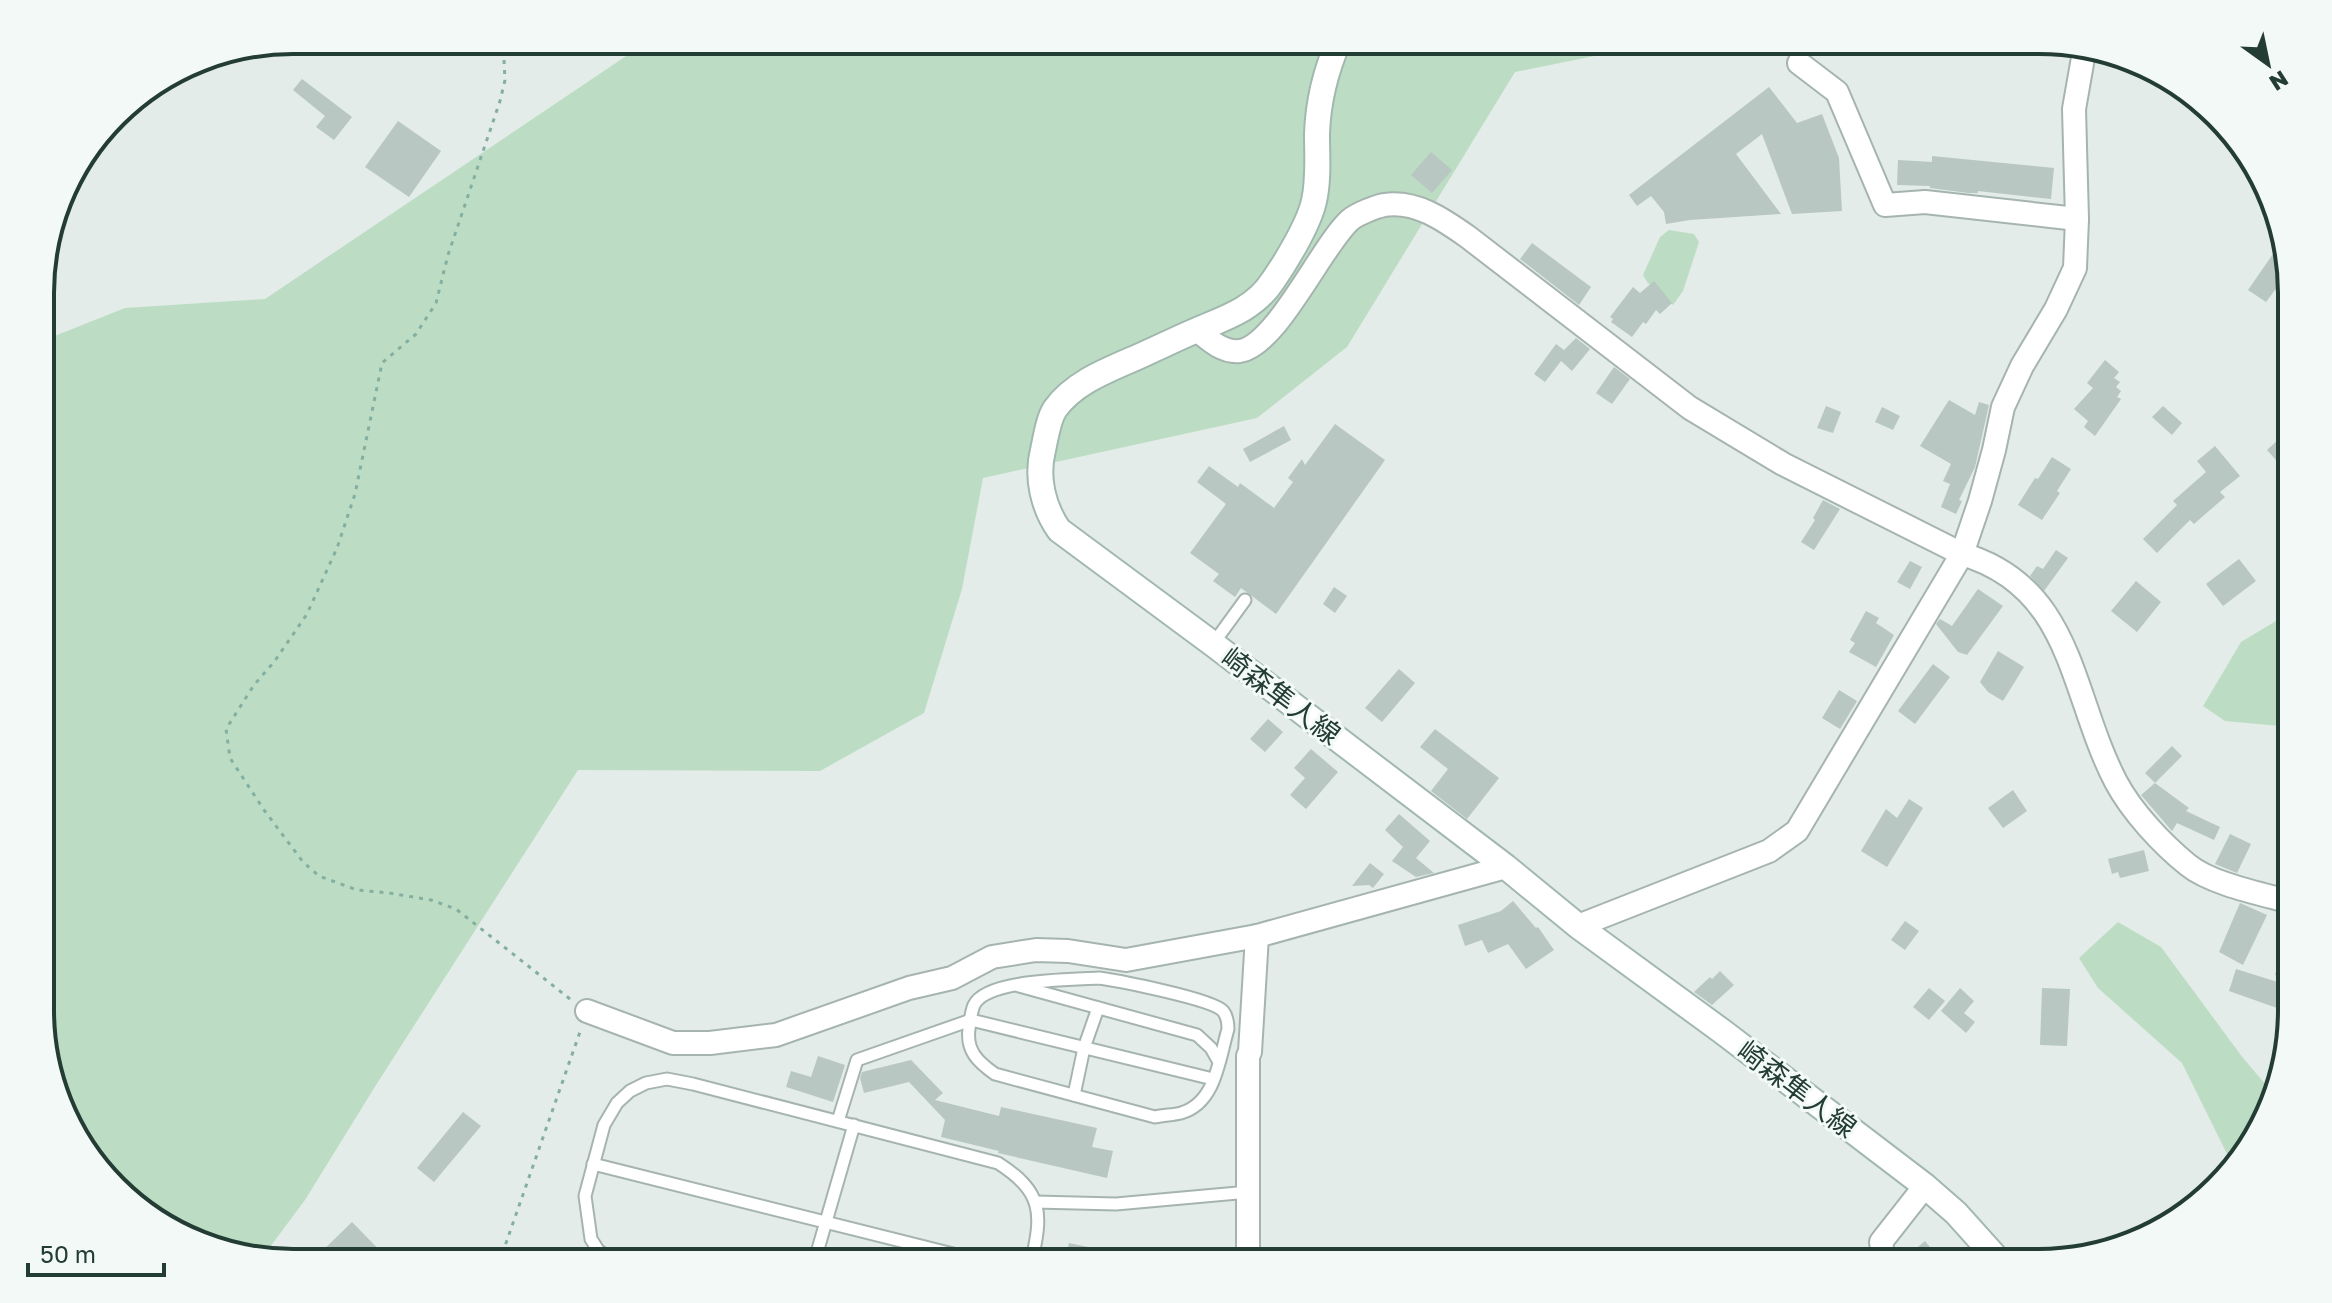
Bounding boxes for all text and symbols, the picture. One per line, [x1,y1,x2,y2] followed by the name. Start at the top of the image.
[2228,24,2308,104] north arrow
[2265,65,2294,97] text: N
[1215,640,1347,751] street label: 崎森隼人線
[1731,1033,1863,1144] street label: 崎森隼人線
[28,1227,164,1277] scale bar
[40,1239,96,1268] text: 50 m

